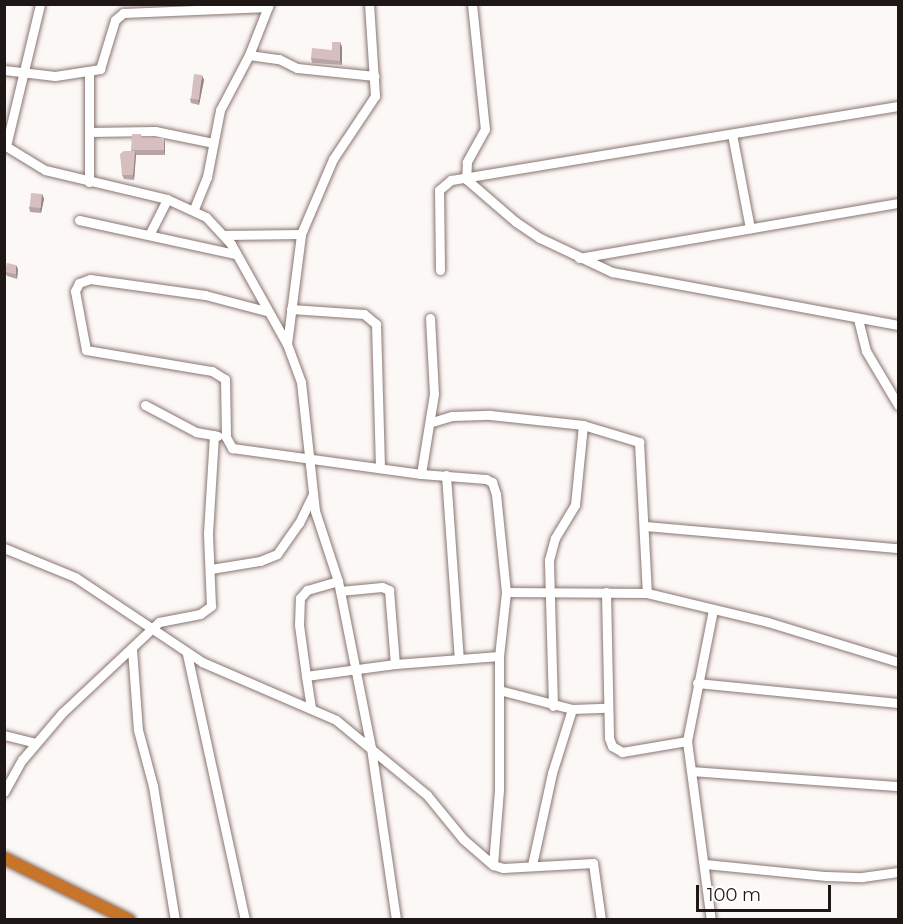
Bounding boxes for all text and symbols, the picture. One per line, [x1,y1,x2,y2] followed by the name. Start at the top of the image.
[699,873,834,911] scale bar
[707,884,761,906] text: 100 m

